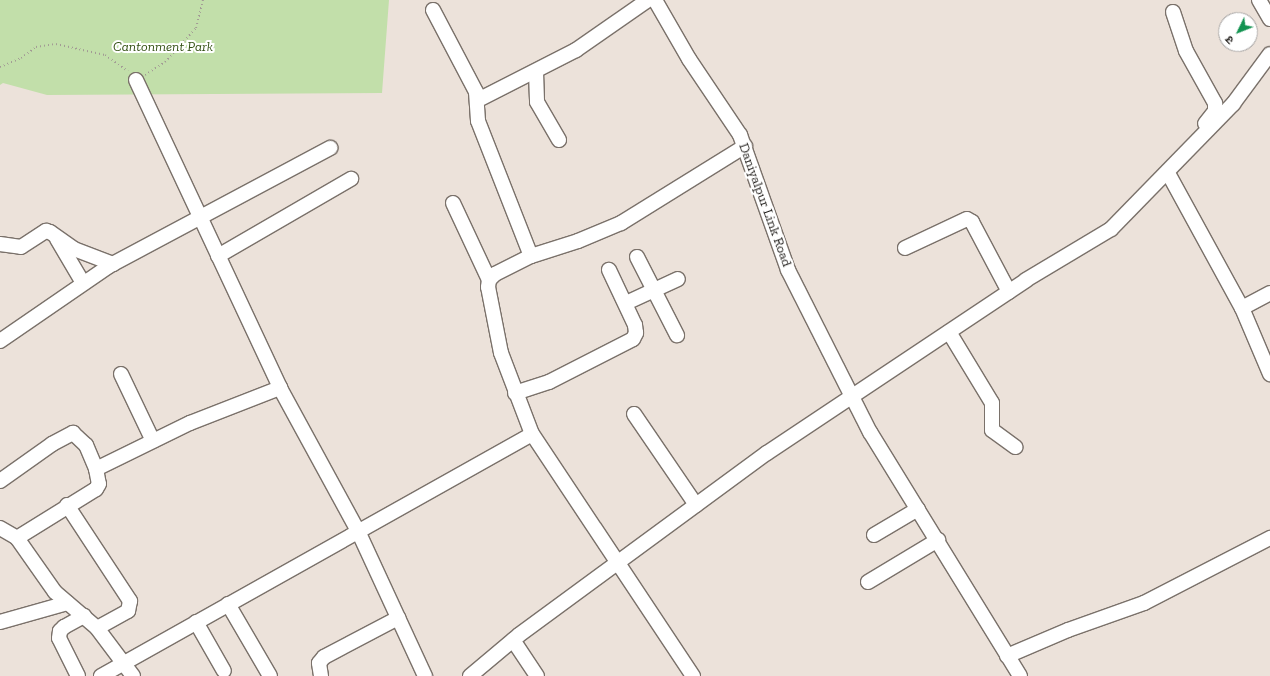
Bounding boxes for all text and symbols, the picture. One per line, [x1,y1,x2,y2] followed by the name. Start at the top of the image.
[1218,12,1258,52] north arrow
[1223,33,1237,47] text: उ
[113,39,213,55] park label: Cantonment Park
[735,141,795,269] street label: Daniyalpur Link Road

